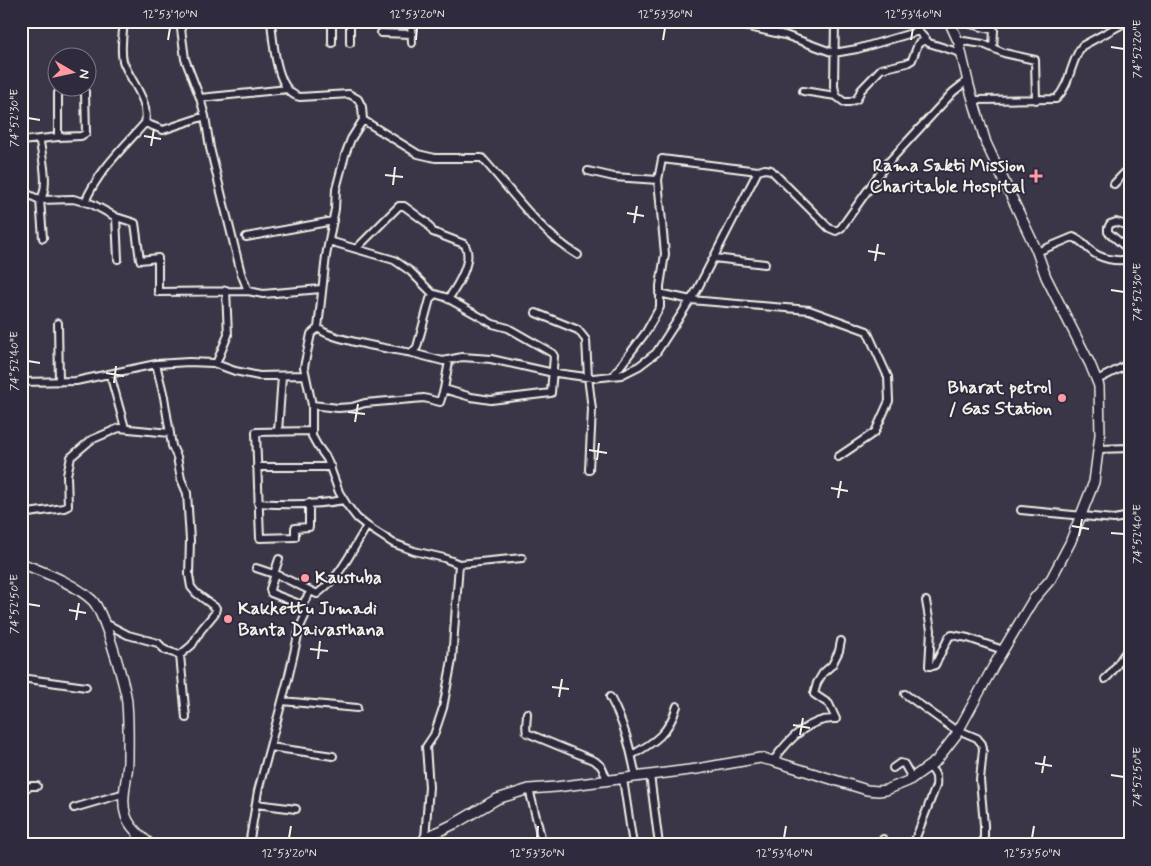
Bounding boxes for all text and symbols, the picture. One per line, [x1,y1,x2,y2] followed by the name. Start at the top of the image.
[142,7,198,23] text: 12°53'10"N
[389,7,445,23] text: 12°53'20"N
[637,7,693,23] text: 12°53'30"N
[885,7,941,23] text: 12°53'40"N
[1130,20,1146,78] text: 74°52'20"E
[48,48,98,98] north arrow
[74,68,93,80] text: N
[7,89,23,147] text: 74°52'30"E
[870,154,1026,199] place label: Rama Sakti Mission Charitable Hospital
[1029,169,1043,183] marker: Rama Sakti Mission Charitable Hospital
[1130,263,1146,321] text: 74°52'30"E
[7,331,23,391] text: 74°52'40"E
[948,376,1052,421] place label: Bharat petrol / Gas Station
[1056,392,1068,404] marker: Bharat petrol / Gas Station
[1130,504,1146,564] text: 74°52'40"E
[315,566,382,590] place label: Kaustuba
[299,572,311,584] marker: Kaustuba
[7,574,23,634] text: 74°52'50"E
[238,597,384,642] place label: Kakkettu Jumadi Banta Daivasthana
[222,613,234,625] marker: Kakkettu Jumadi Banta Daivasthana
[1130,747,1146,807] text: 74°52'50"E
[261,846,317,862] text: 12°53'20"N
[509,846,565,862] text: 12°53'30"N
[756,846,812,862] text: 12°53'40"N
[1003,846,1061,862] text: 12°53'50"N

